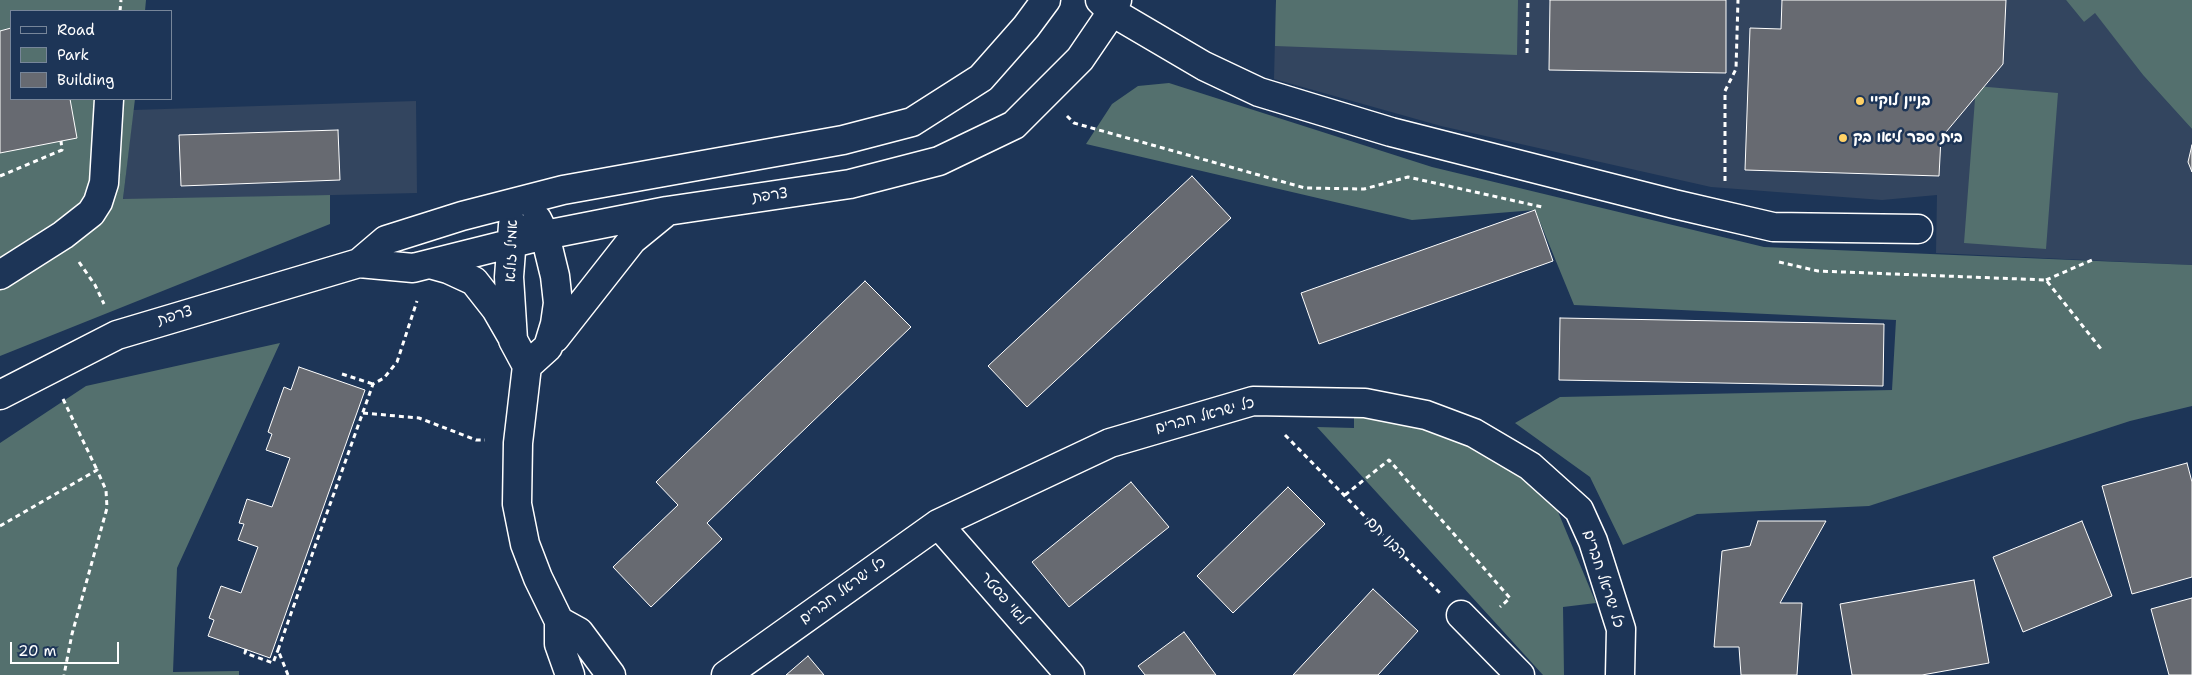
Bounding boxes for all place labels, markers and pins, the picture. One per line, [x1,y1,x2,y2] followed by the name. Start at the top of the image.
[1870,92,1931,110] place label: בניין לוקיי
[1854,95,1866,107] marker: בניין לוקיי
[1853,129,1963,147] place label: בית ספר ליאו בק
[1837,132,1849,144] marker: בית ספר ליאו בק

